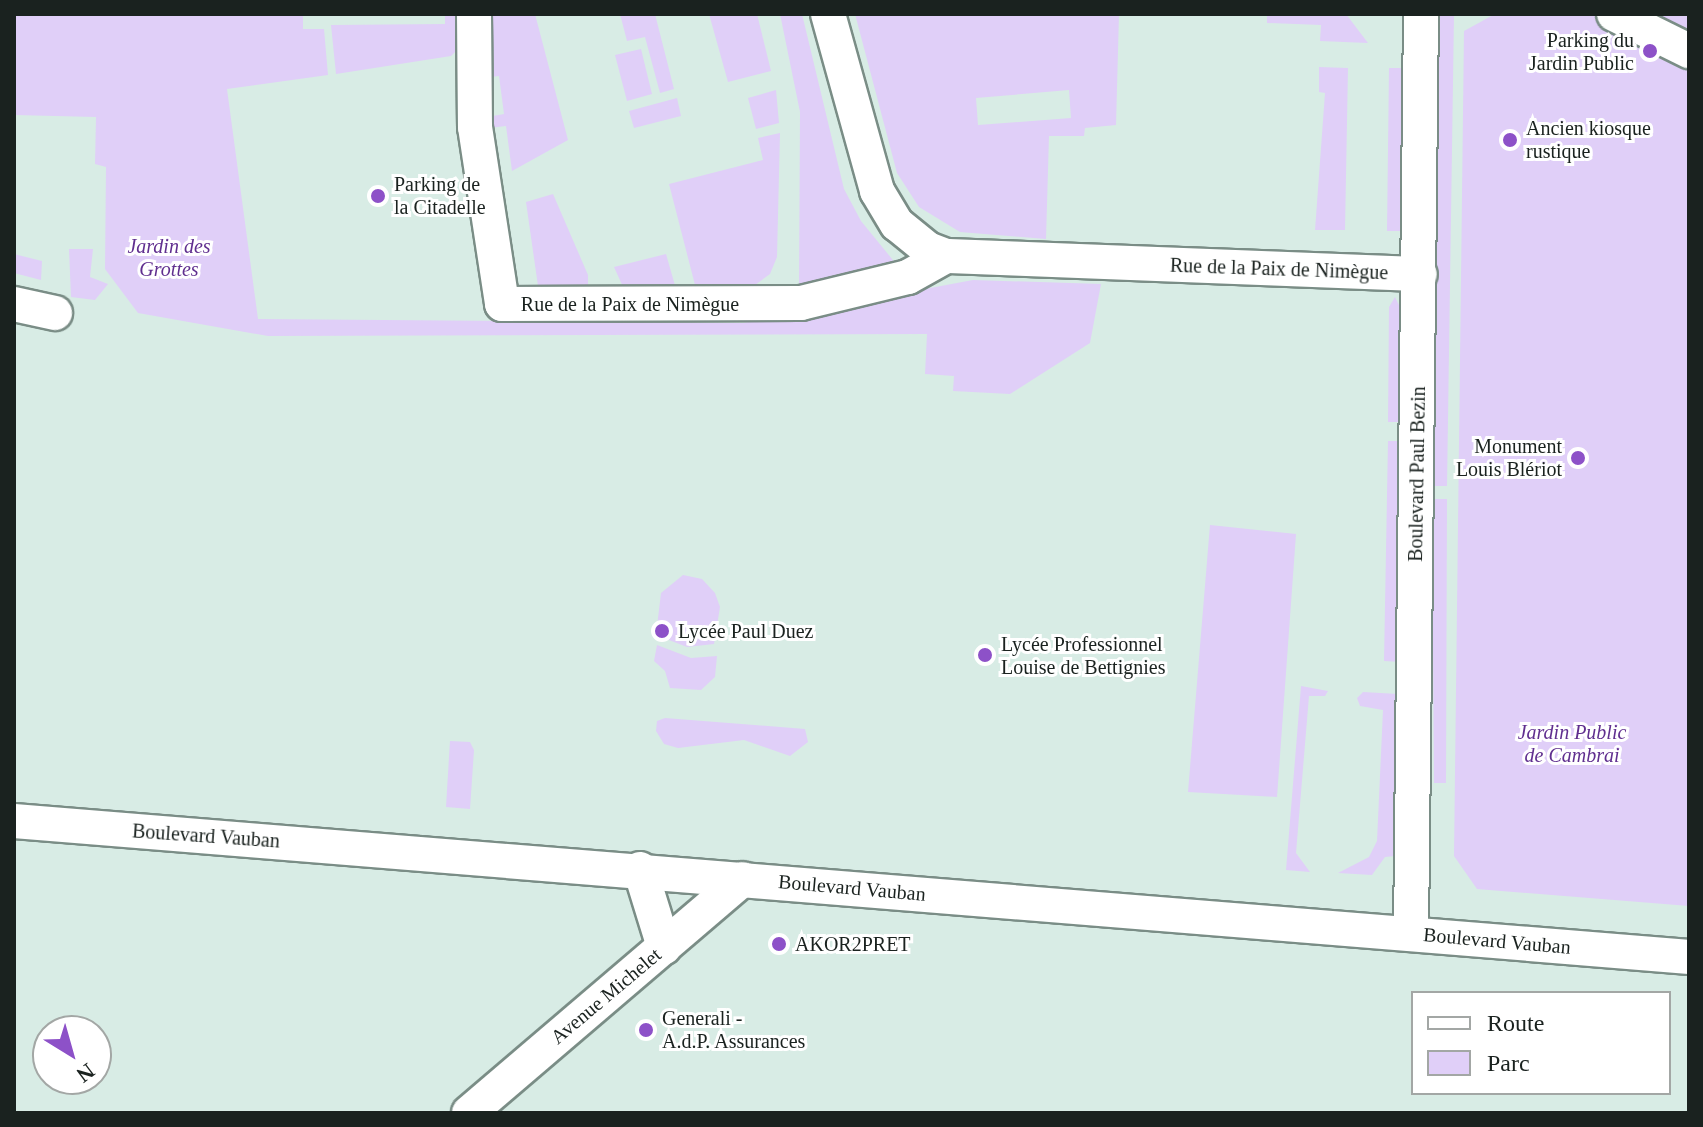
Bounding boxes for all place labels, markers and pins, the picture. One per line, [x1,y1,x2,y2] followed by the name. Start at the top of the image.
[1529,28,1634,75] place label: Parking du Jardin Public
[1641,42,1659,60] marker: Parking du Jardin Public
[1526,116,1651,163] place label: Ancien kiosque rustique
[1501,131,1519,149] marker: Ancien kiosque rustique
[394,172,486,219] place label: Parking de la Citadelle
[369,187,387,205] marker: Parking de la Citadelle
[1456,434,1562,481] place label: Monument Louis Blériot
[1569,449,1587,467] marker: Monument Louis Blériot
[678,619,813,643] place label: Lycée Paul Duez
[653,622,671,640] marker: Lycée Paul Duez
[1001,632,1165,679] place label: Lycée Professionnel Louise de Bettignies
[976,646,994,664] marker: Lycée Professionnel Louise de Bettignies
[795,932,911,956] place label: AKOR2PRET
[770,935,788,953] marker: AKOR2PRET
[662,1006,806,1053] place label: Generali - A.d.P. Assurances
[637,1021,655,1039] marker: Generali - A.d.P. Assurances

